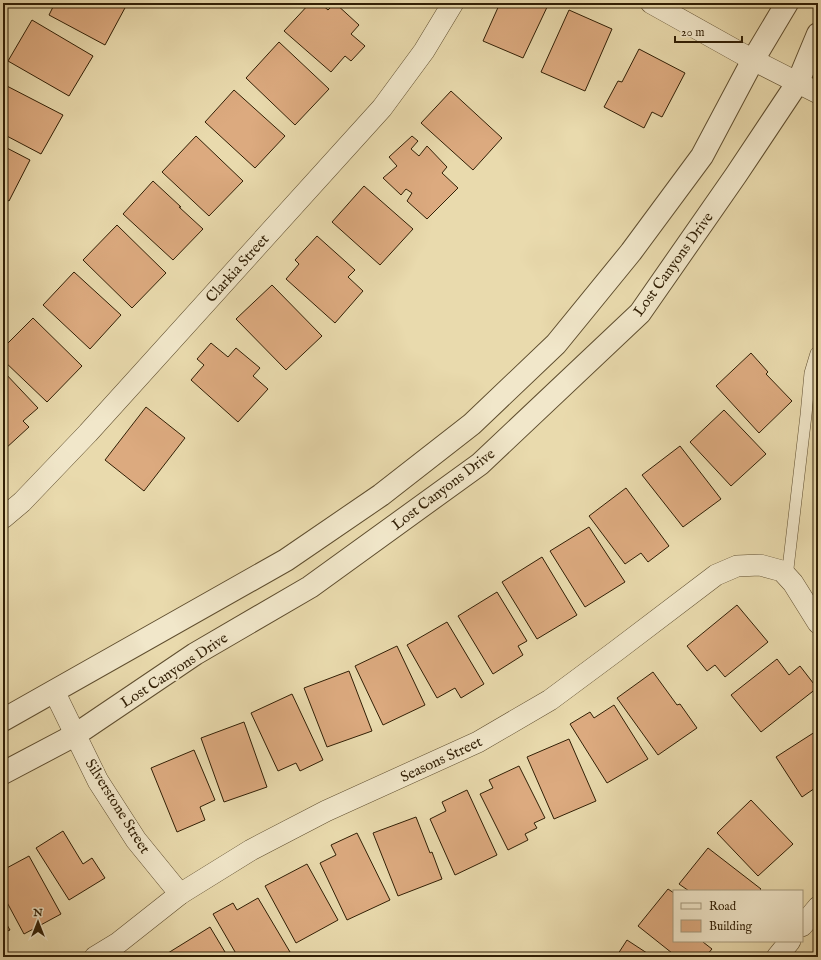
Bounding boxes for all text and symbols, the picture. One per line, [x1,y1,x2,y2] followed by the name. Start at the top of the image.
[675,18,742,44] scale bar
[681,25,704,40] text: 20 m
[629,208,718,320] street label: Lost Canyons Drive
[202,230,273,307] street label: Clarkia Street
[388,444,499,534] street label: Lost Canyons Drive
[117,629,232,712] street label: Lost Canyons Drive
[397,732,485,787] street label: Seasons Street
[81,755,154,857] street label: Silverstone Street
[673,890,803,942] legend
[709,899,737,914] text: Road
[18,902,58,942] north arrow
[32,906,43,920] text: N
[709,919,753,934] text: Building

